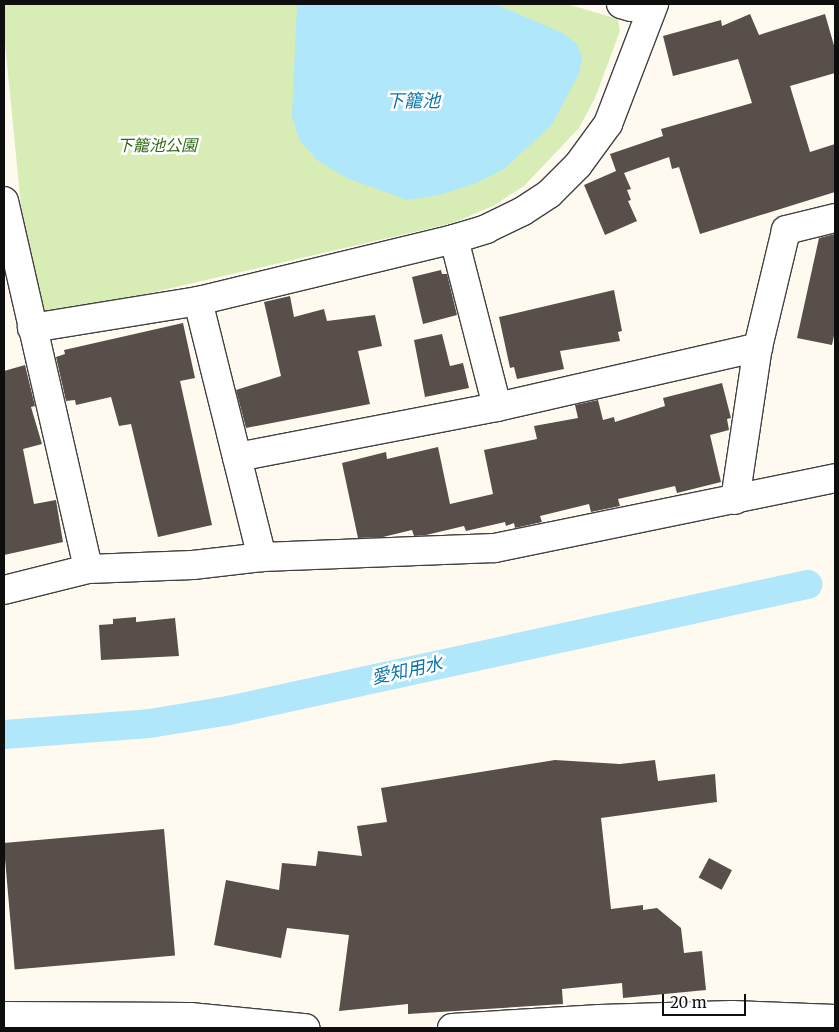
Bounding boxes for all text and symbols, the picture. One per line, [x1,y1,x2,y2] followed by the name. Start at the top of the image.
[386,90,440,112] water label: 下籠池
[117,135,197,155] park label: 下籠池公園
[370,653,444,689] water label: 愛知用水
[664,984,748,1016] scale bar
[670,993,707,1012] text: 20 m

